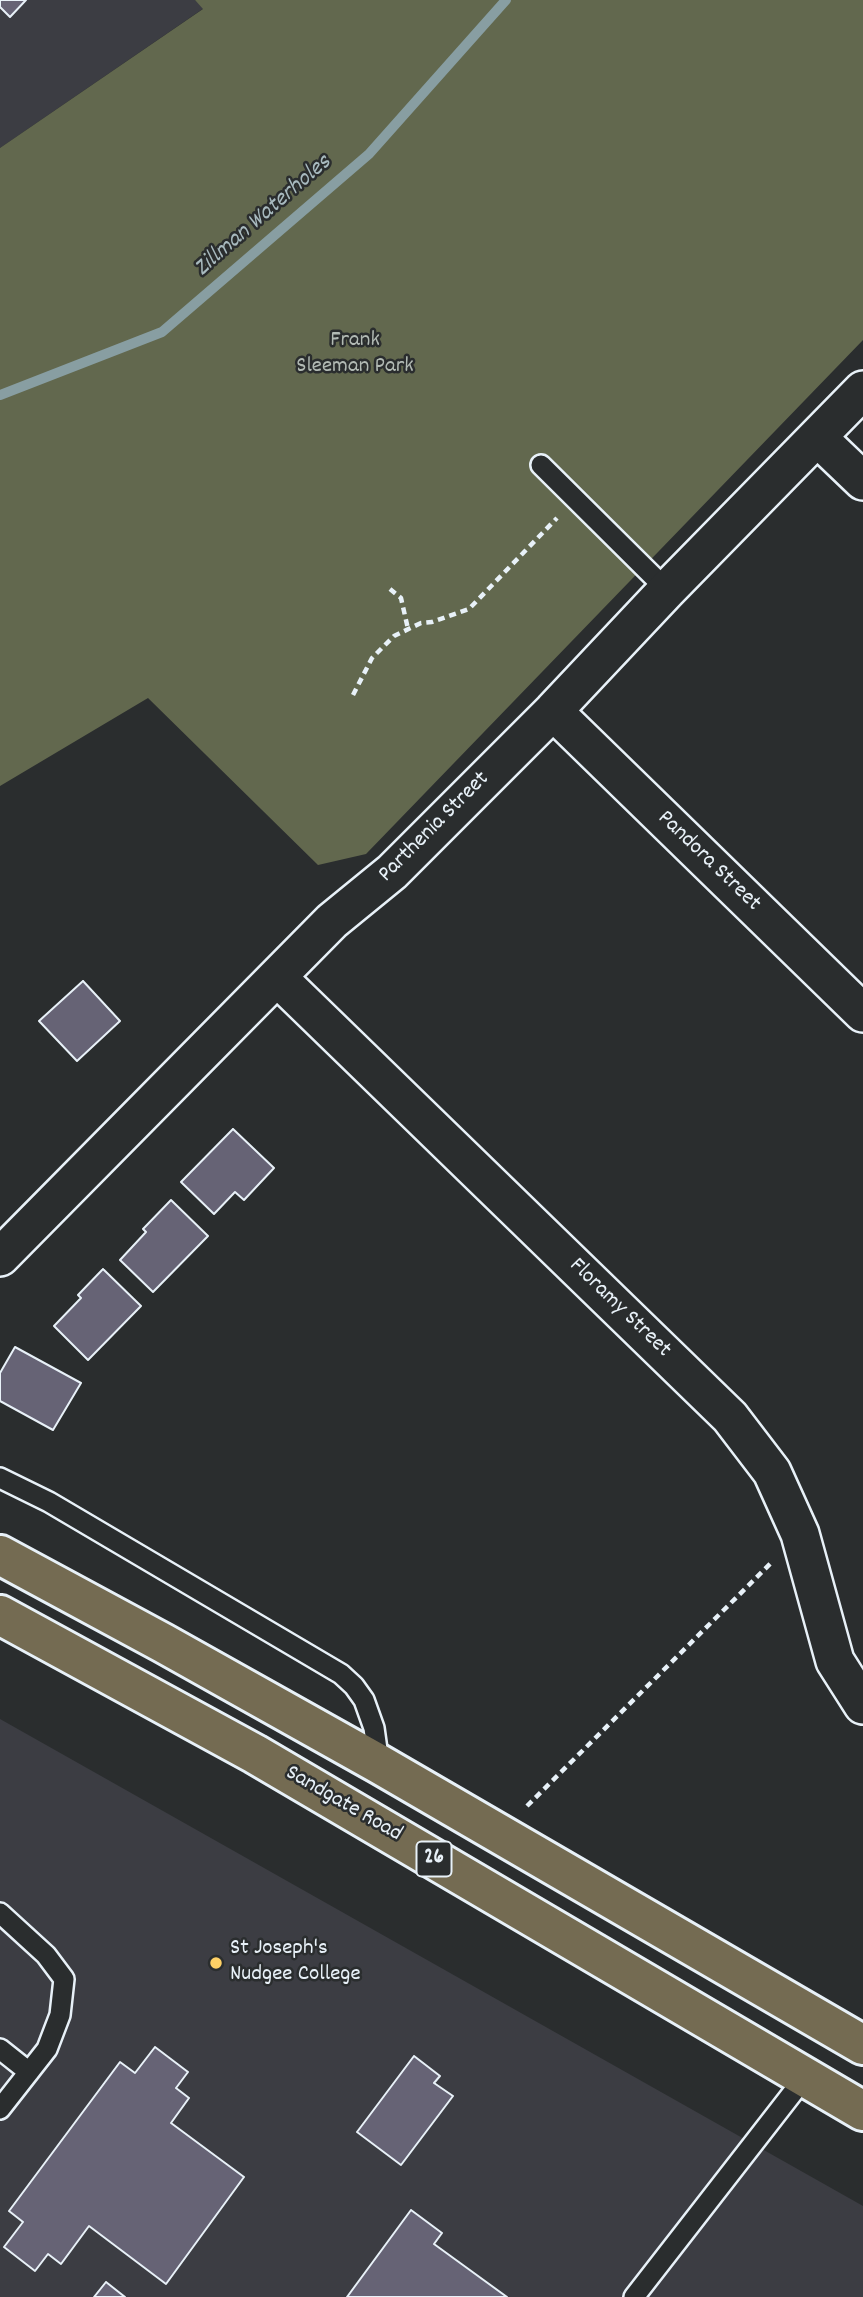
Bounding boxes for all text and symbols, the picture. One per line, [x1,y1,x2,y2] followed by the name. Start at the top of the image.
[190,150,338,284] water label: Zillman Waterholes
[296,328,414,382] park label: Frank Sleeman Park
[374,767,496,889] street label: Parthenia Street
[650,806,766,918] street label: Pandora Street
[562,1253,676,1365] street label: Floramy Street
[280,1761,406,1849] street label: Sandgate Road
[416,1842,452,1876] road number: 26
[230,1936,361,1990] place label: St Joseph's Nudgee College
[208,1955,224,1971] marker: St Joseph's Nudgee College

